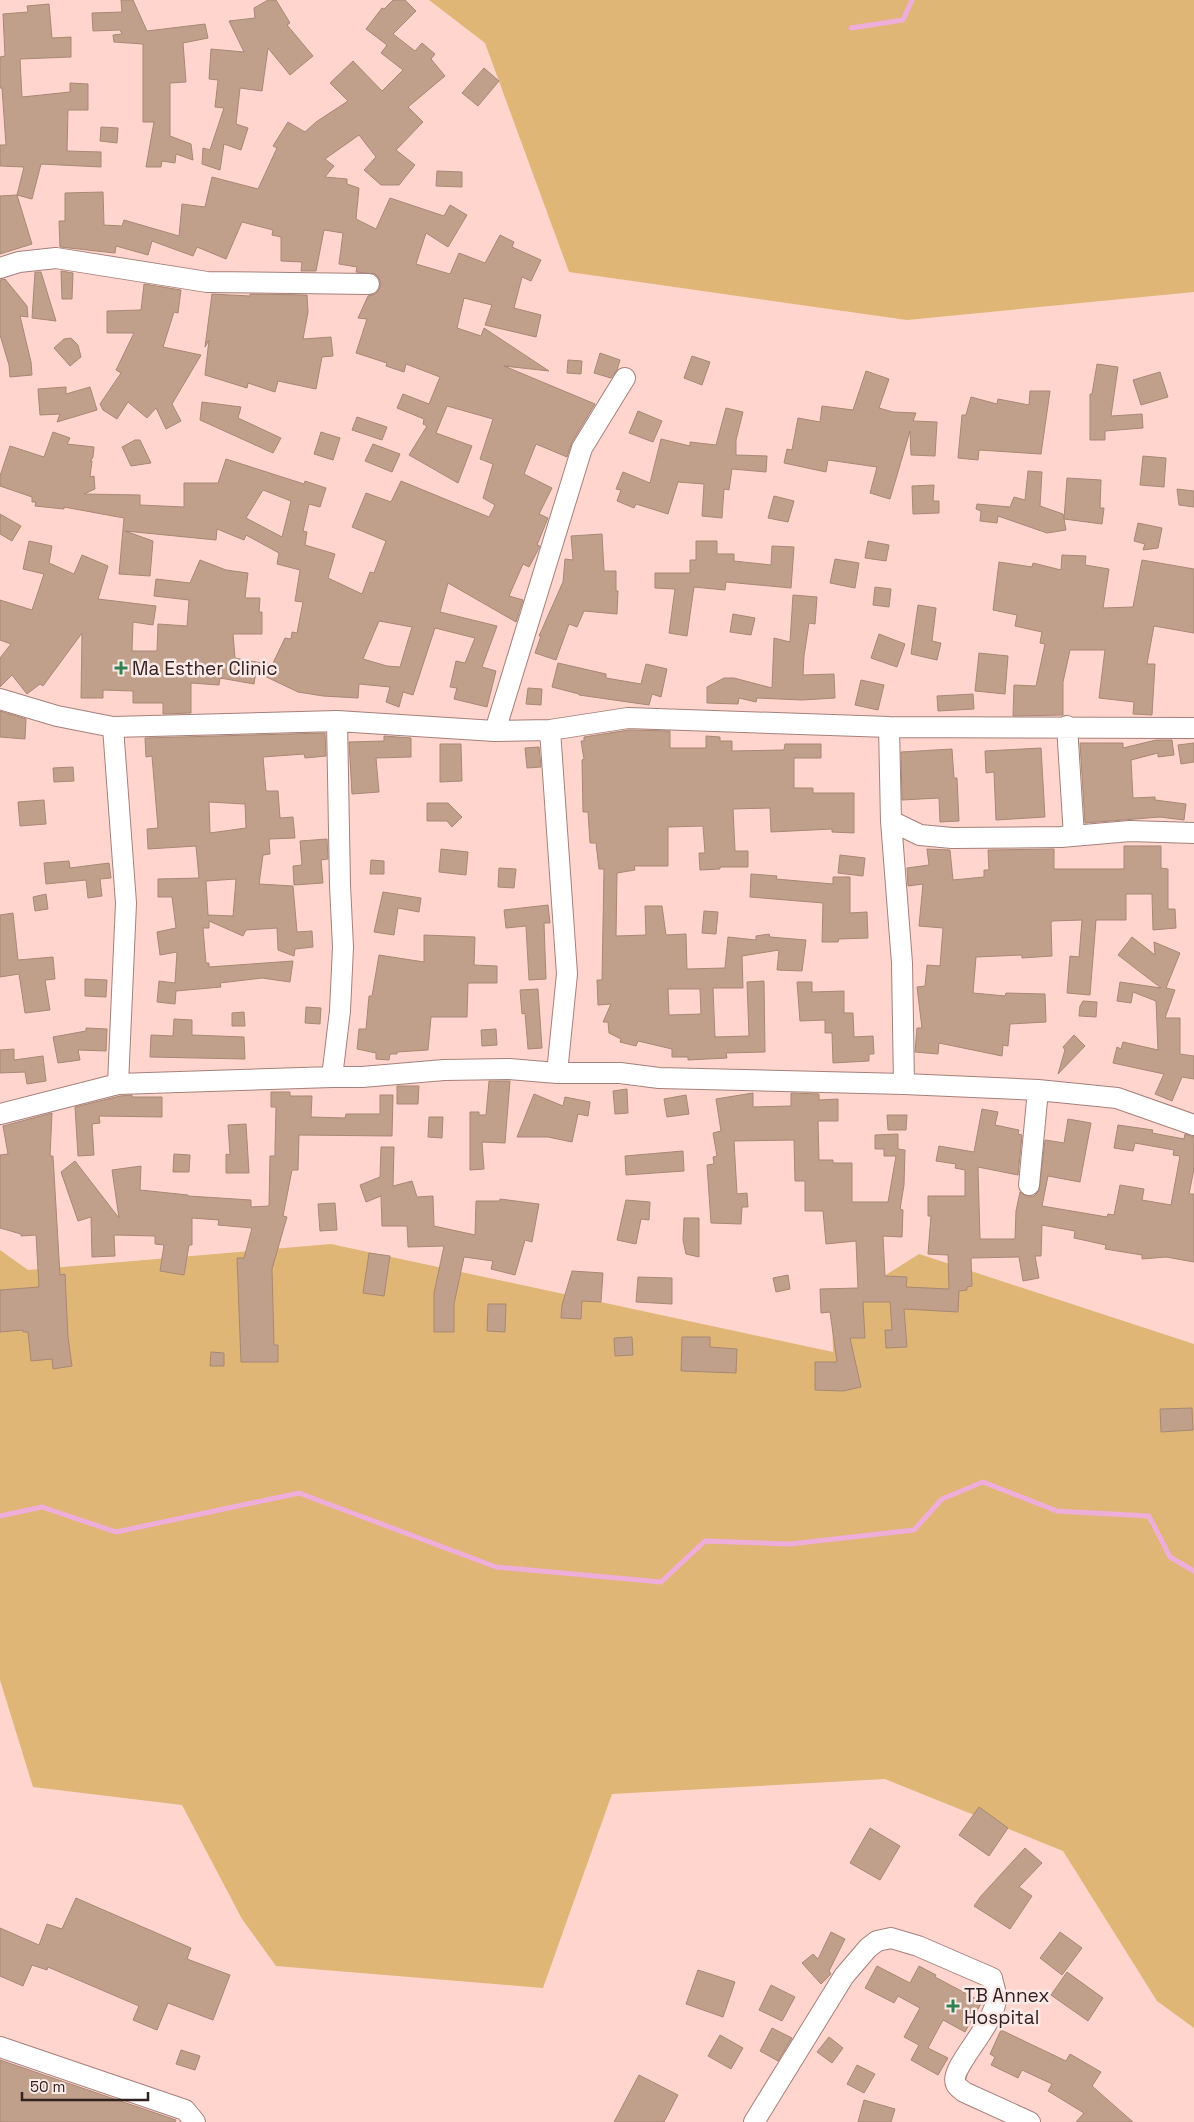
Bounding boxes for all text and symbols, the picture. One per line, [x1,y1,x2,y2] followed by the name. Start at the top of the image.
[132,656,278,681] place label: Ma Esther Clinic
[114,661,128,675] marker: Ma Esther Clinic
[964,1983,1050,2030] place label: TB Annex Hospital
[946,1999,960,2013] marker: TB Annex Hospital
[22,2070,149,2102] scale bar
[30,2077,65,2096] text: 50 m

